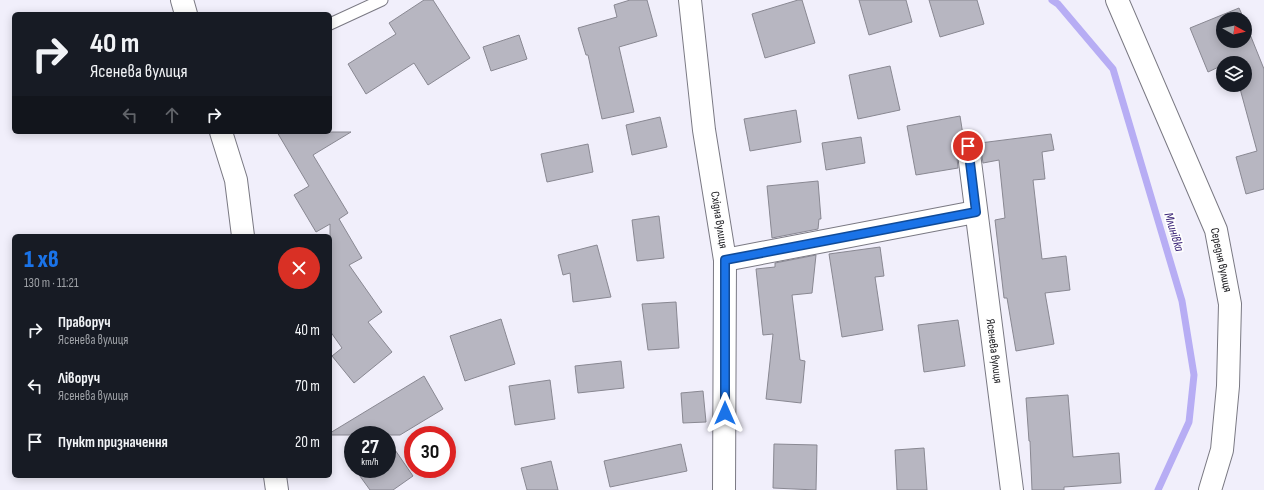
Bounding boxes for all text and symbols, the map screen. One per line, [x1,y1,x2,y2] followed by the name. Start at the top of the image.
[1216,12,1252,48] north arrow
[1216,12,1252,92] map controls
[90,27,139,60] text: 40 m
[24,28,76,80] icon: right
[1216,56,1252,92] button: layers
[90,61,187,82] text: Ясенева вулиця
[119,104,141,126] icon: left
[161,104,183,126] icon: ahead
[203,104,225,126] icon: right
[951,129,985,163] pin
[957,135,979,157] icon: arrive
[707,190,731,250] street label: Східна вулиця
[1160,210,1188,254] water label: Млинівка
[1207,226,1235,294] street label: Середня вулиця
[24,245,59,274] text: 1 хв
[278,247,320,289] button: close
[24,275,78,291] text: 130 m · 11:21
[58,313,111,332] text: Праворуч
[983,318,1005,384] street label: Ясенева вулиця
[24,319,46,341] icon: right
[295,321,320,340] text: 40 m
[58,332,128,348] text: Ясенева вулиця
[58,369,100,388] text: Ліворуч
[24,375,46,397] icon: left
[295,377,320,396] text: 70 m
[58,388,128,404] text: Ясенева вулиця
[704,392,746,434] position arrow
[404,426,456,478] speed limit sign: 30
[24,431,46,453] icon: arrive
[58,433,168,452] text: Пункт призначення
[295,433,320,452] text: 20 m
[361,435,379,459] text: 27
[361,456,379,468] text: km/h

